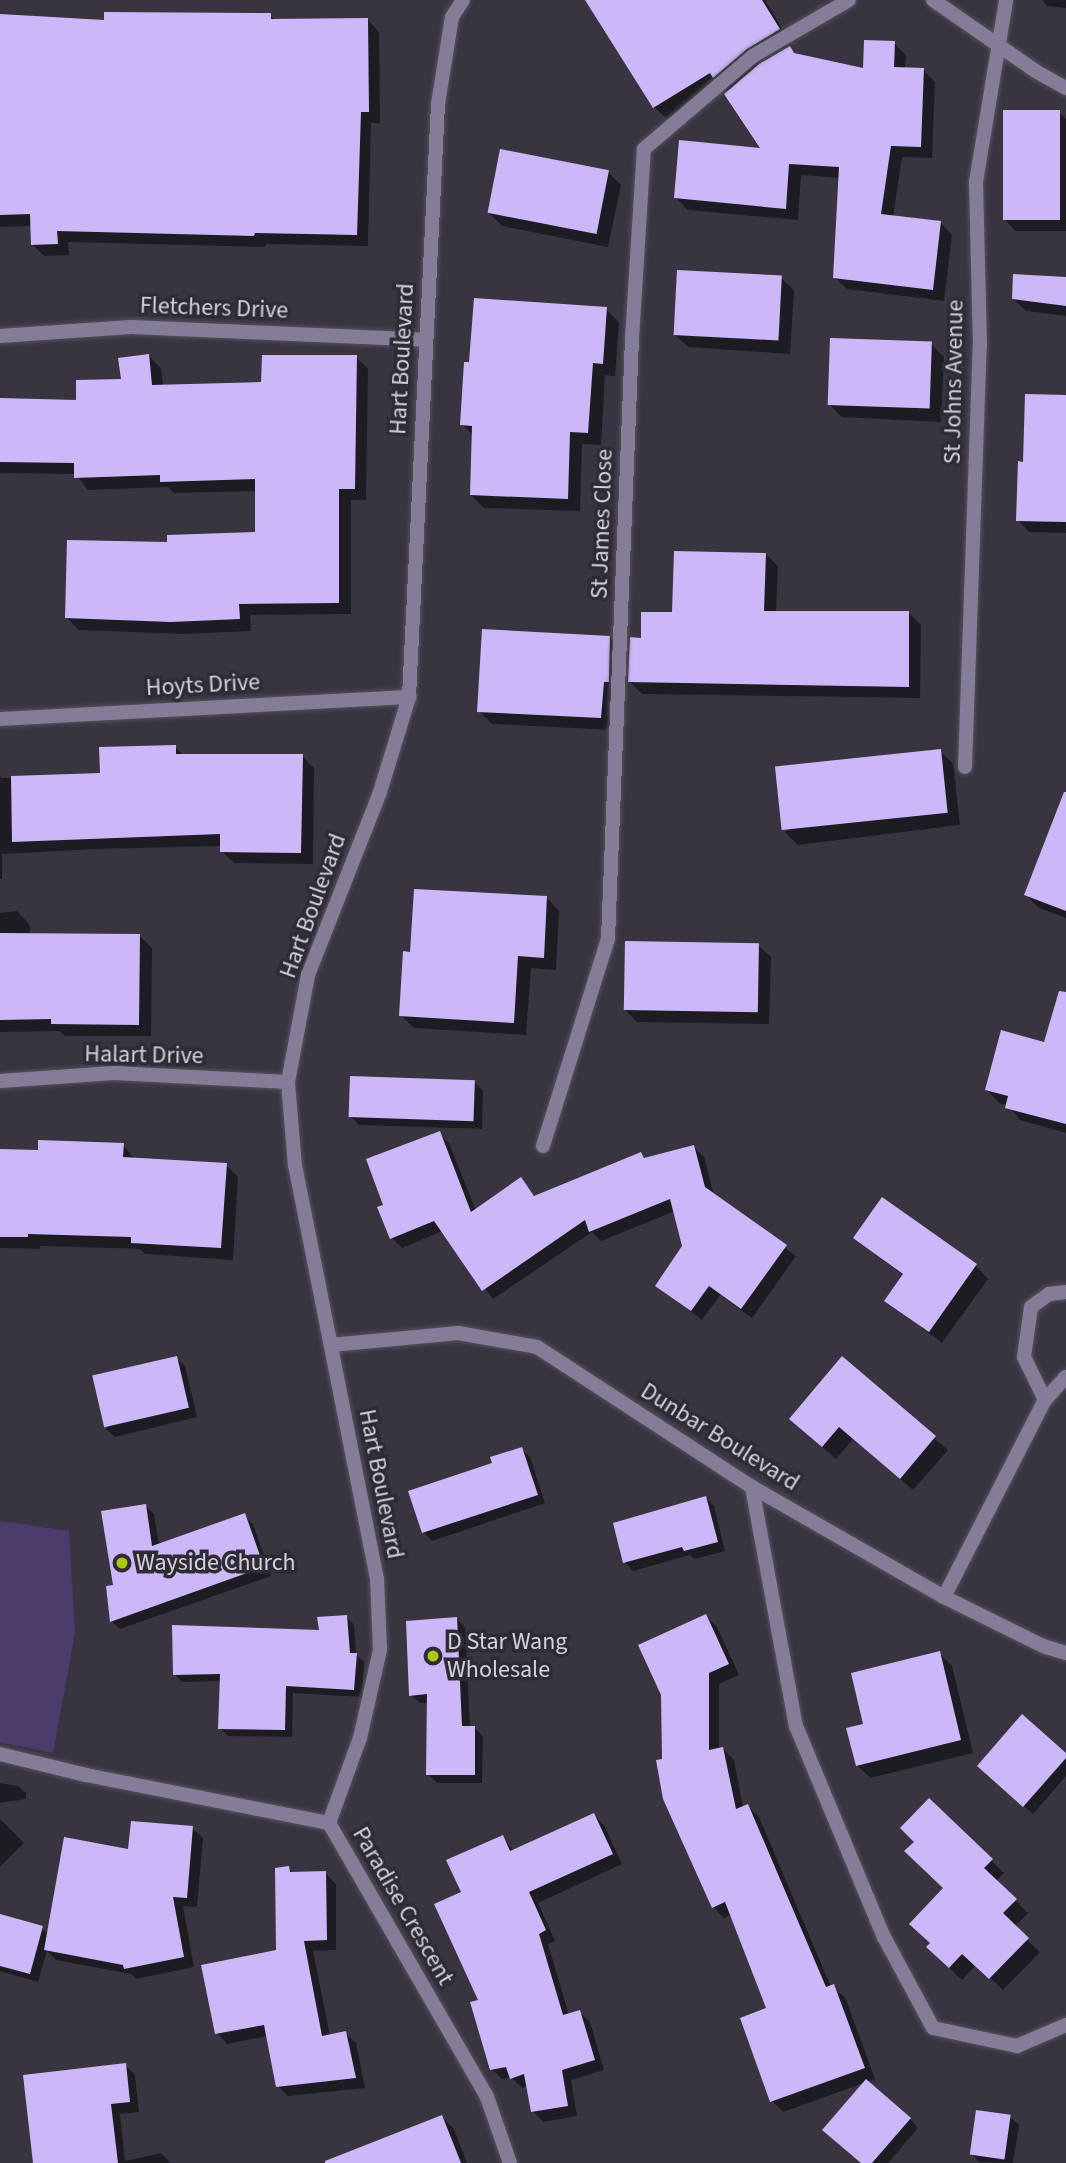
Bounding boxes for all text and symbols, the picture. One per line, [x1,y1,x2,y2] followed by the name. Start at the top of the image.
[384,283,420,435] street label: Hart Boulevard
[139,291,289,325] street label: Fletchers Drive
[938,299,970,465] street label: St Johns Avenue
[585,448,619,600] street label: St James Close
[145,668,261,702] street label: Hoyts Drive
[274,830,352,982] street label: Hart Boulevard
[84,1040,204,1070] street label: Halart Drive
[635,1377,805,1497] street label: Dunbar Boulevard
[352,1407,410,1561] street label: Hart Boulevard
[136,1549,296,1577] place label: Wayside Church
[114,1555,130,1571] marker: Wayside Church
[447,1628,567,1684] place label: D Star Wang Wholesale
[425,1648,441,1664] marker: D Star Wang Wholesale
[346,1822,460,1990] street label: Paradise Crescent

